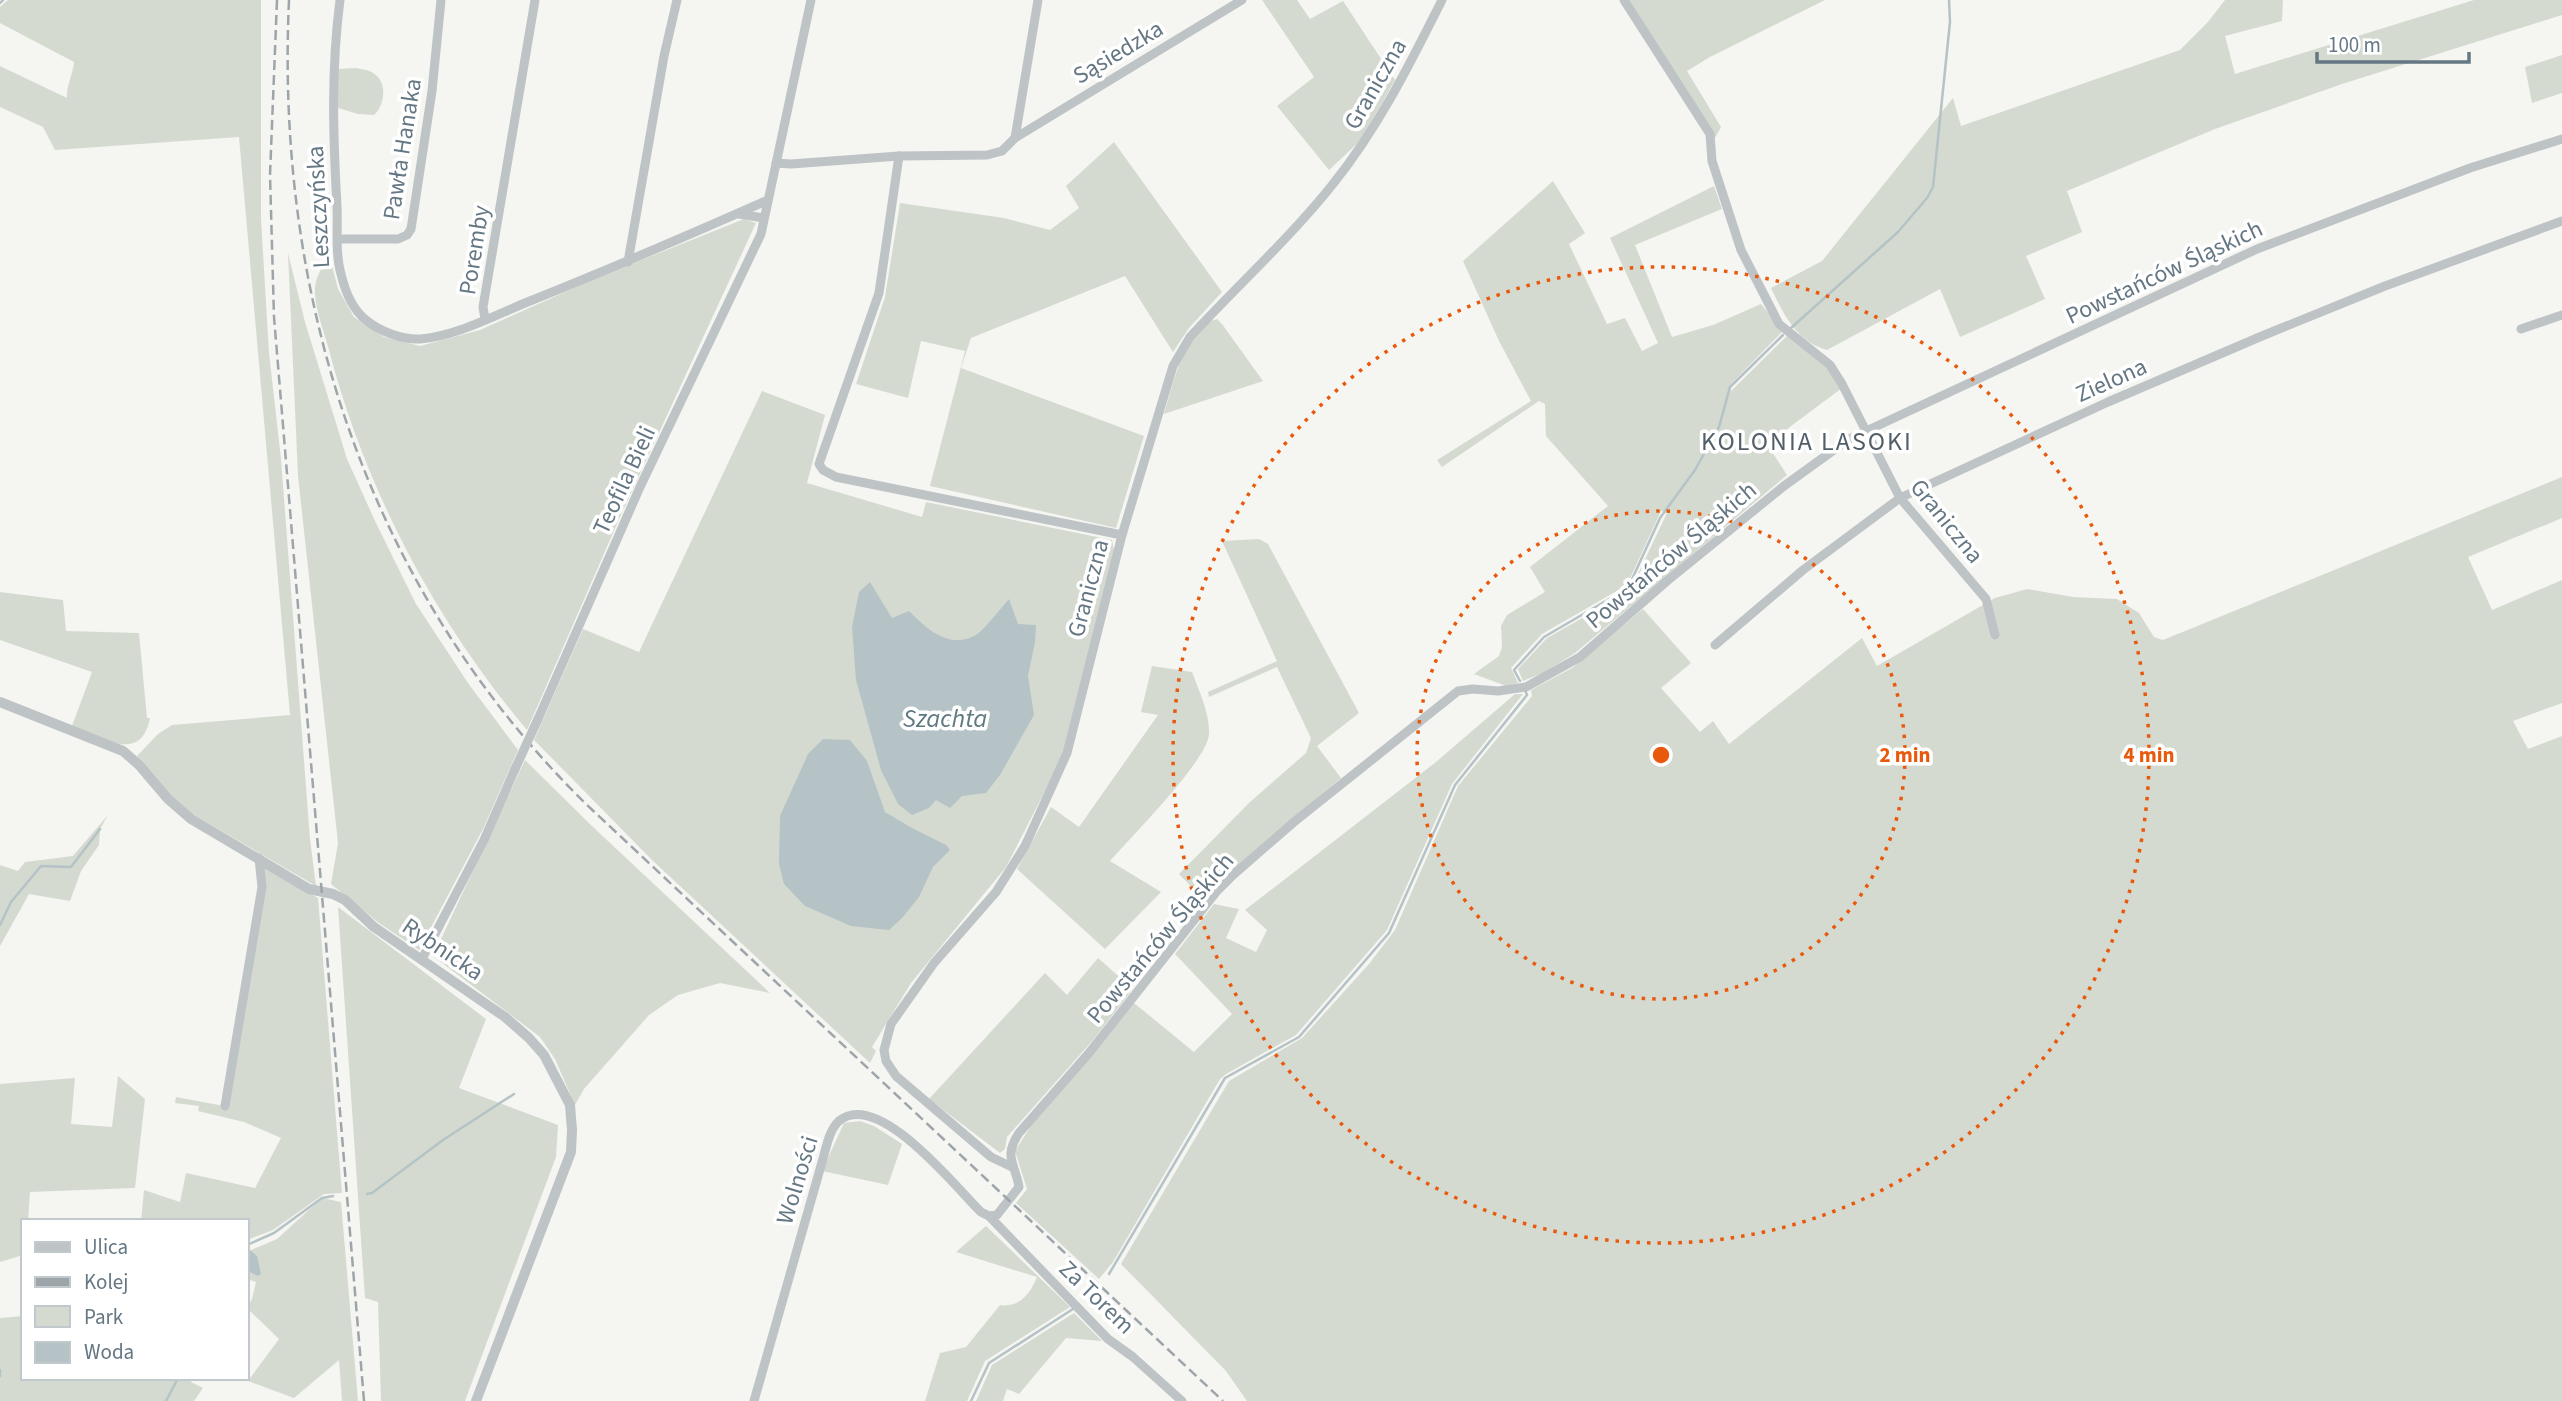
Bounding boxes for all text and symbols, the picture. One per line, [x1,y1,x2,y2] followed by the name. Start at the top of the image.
[1066,12,1170,93] street label: Sąsiedzka
[2317,21,2469,65] scale bar
[2328,30,2381,60] text: 100 m
[1335,32,1416,136] street label: Graniczna
[374,76,431,222] street label: Pawła Hanaka
[298,145,339,269] street label: Leszczyńska
[450,203,499,297] street label: Poremby
[2060,211,2269,334] street label: Powstańców Śląskich
[2070,349,2153,412] street label: Zielona
[584,420,665,540] street label: Teofila Bieli
[1701,423,1913,460] district label: KOLONIA LASOKI
[1902,471,1992,571] street label: Graniczna
[1578,473,1764,638] street label: Powstańców Śląskich
[1059,535,1118,641] street label: Graniczna
[903,700,987,737] water label: Szachta
[1879,740,1931,770] text: 2 min
[2123,740,2175,770] text: 4 min
[1649,743,1673,767] centre of rings
[1078,845,1243,1031] street label: Powstańców Śląskich
[395,909,491,990] street label: Rybnicka
[767,1132,828,1229] street label: Wolności
[21,1219,248,1380] legend
[84,1232,128,1262] text: Ulica
[1051,1252,1142,1342] street label: Za Torem
[84,1267,128,1297] text: Kolej
[84,1302,124,1332] text: Park
[84,1337,134,1367] text: Woda

